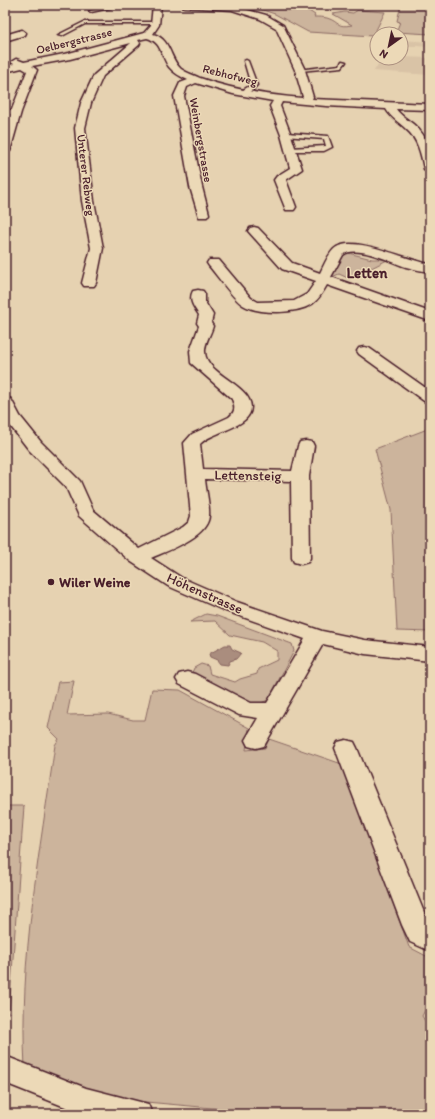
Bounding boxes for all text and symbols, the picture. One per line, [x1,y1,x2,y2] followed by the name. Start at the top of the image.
[35,25,114,57] street label: Oelbergstrasse
[369,26,409,66] north arrow
[377,46,390,61] text: N
[201,61,260,89] street label: Rebhofweg
[187,97,215,184] street label: Weinbergstrasse
[74,133,98,217] street label: Unterer Rebweg
[346,264,388,282] district label: Letten
[214,466,283,485] street label: Lettensteig
[164,569,246,618] street label: Höhenstrasse
[59,574,131,591] place label: Wiler Weine
[46,577,56,587] marker: Wiler Weine

